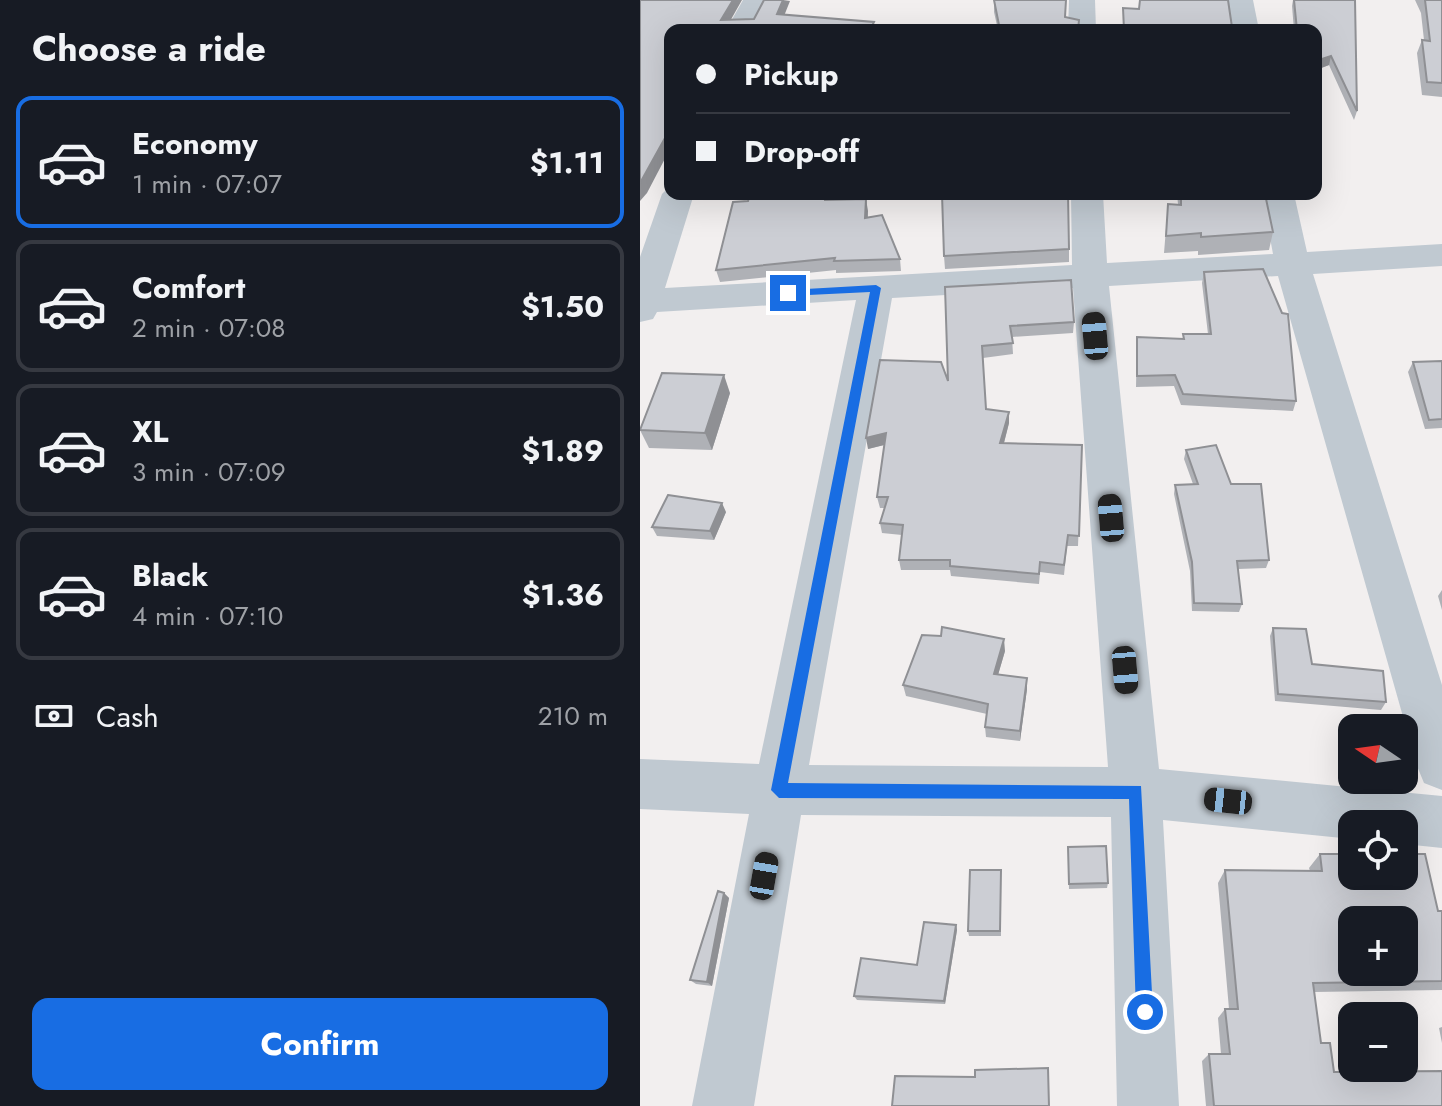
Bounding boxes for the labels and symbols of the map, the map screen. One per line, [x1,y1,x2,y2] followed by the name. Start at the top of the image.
[770,275,806,311] route end
[1081,311,1109,361] car
[1097,493,1125,543] car
[1111,645,1139,695] car
[1338,714,1418,794] north arrow
[1203,787,1253,815] car
[748,850,780,902] car
[1127,994,1163,1030] route start

